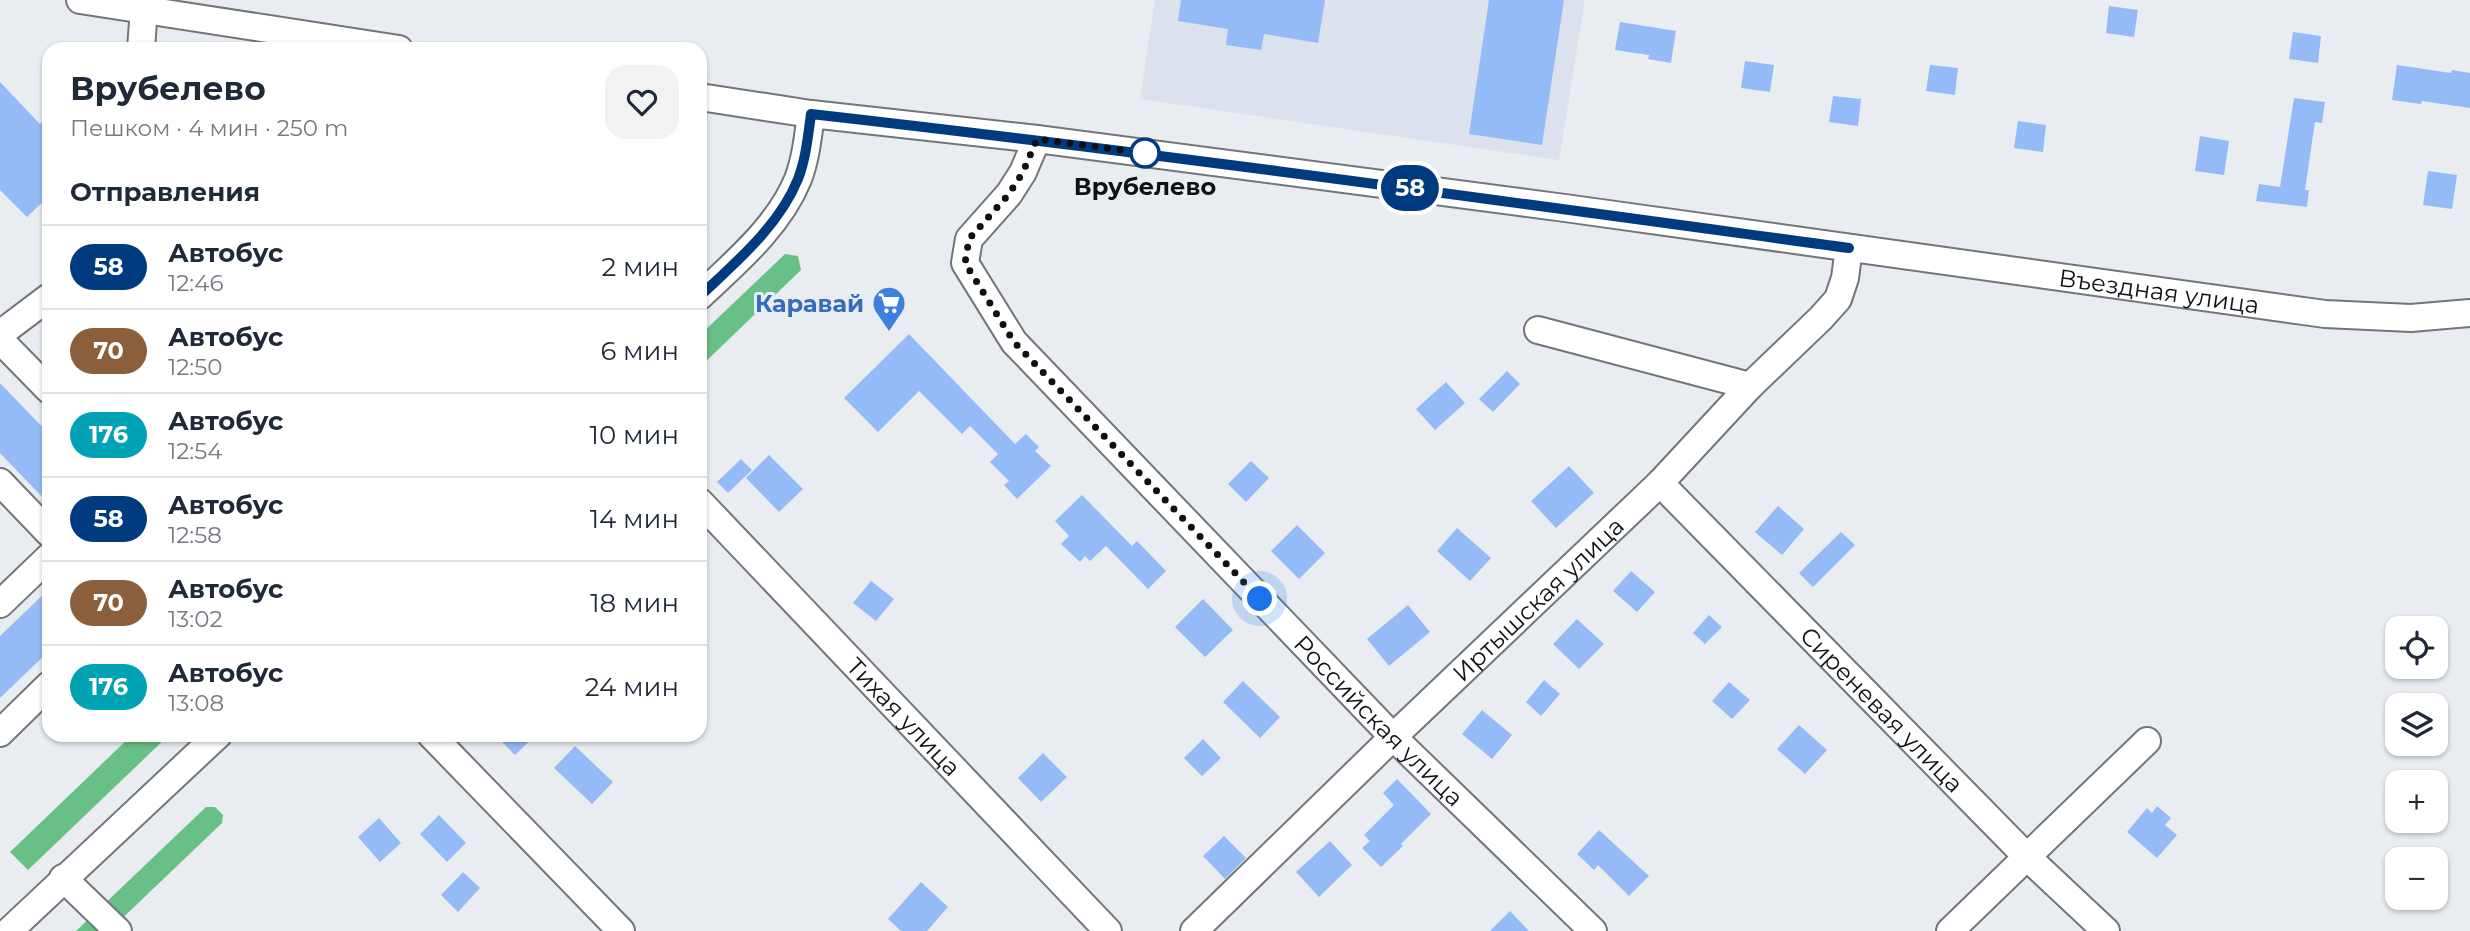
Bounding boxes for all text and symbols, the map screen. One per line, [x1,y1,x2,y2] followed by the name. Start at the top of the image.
[605,65,679,139] button: heart
[70,68,266,108] text: Врубелево
[70,114,348,142] text: Пешком · 4 мин · 250 m
[1130,138,1160,168] marker: Врубелево
[1378,165,1442,211] line badge: 58
[1074,172,1216,201] place label: Врубелево
[1395,173,1425,202] text: 58
[70,176,260,208] text: Отправления
[168,237,283,269] text: Автобус
[601,251,679,283] text: 2 мин
[93,252,124,281] text: 58
[2057,263,2261,319] street label: Въездная улица
[168,269,223,297] text: 12:46
[870,284,908,333] supermarket icon: Каравай
[755,289,864,318] place label: Каравай
[168,321,283,353] text: Автобус
[600,335,679,367] text: 6 мин
[93,336,124,365] text: 70
[168,353,223,381] text: 12:50
[168,405,283,437] text: Автобус
[590,419,679,451] text: 10 мин
[89,420,128,449] text: 176
[168,437,222,465] text: 12:54
[168,489,283,521] text: Автобус
[590,503,679,535] text: 14 мин
[93,504,124,533] text: 58
[1446,511,1630,687] street label: Иртышская улица
[168,521,222,549] text: 12:58
[168,573,283,605] text: Автобус
[1242,581,1277,616] your location
[590,587,679,619] text: 18 мин
[93,588,124,617] text: 70
[168,605,222,633] text: 13:02
[2385,616,2448,910] map controls
[2385,616,2448,679] button: locate
[1794,620,1970,798] street label: Сиреневая улица
[1288,629,1470,812] street label: Российская улица
[841,651,967,782] street label: Тихая улица
[168,657,283,689] text: Автобус
[585,671,679,703] text: 24 мин
[89,672,128,701] text: 176
[168,689,224,717] text: 13:08
[2385,693,2448,756] button: layers
[2385,770,2448,833] button: +
[2385,847,2448,910] button: −

